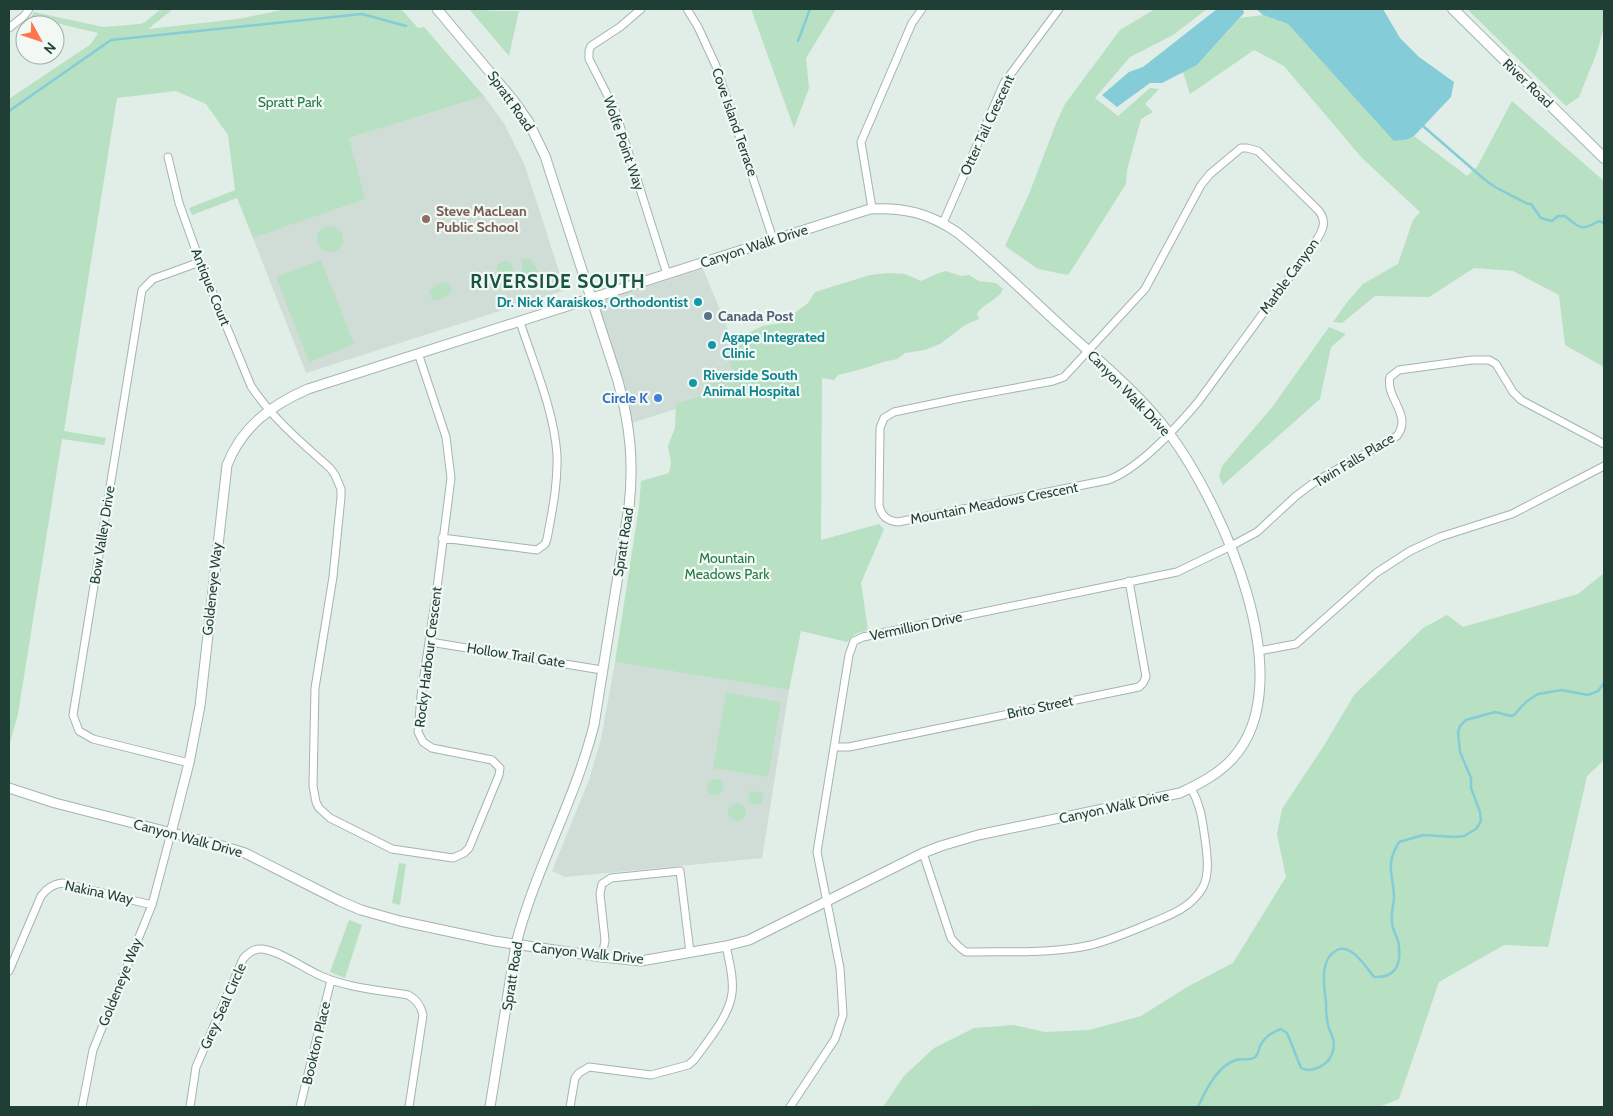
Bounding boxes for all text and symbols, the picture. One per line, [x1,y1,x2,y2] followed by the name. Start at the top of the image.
[15,15,65,65] north arrow
[40,39,60,58] text: N
[1499,55,1557,111] street label: River Road
[708,65,762,179] street label: Cove Island Terrace
[484,67,538,135] street label: Spratt Road
[956,71,1018,178] street label: Otter Tail Crescent
[258,93,323,111] park label: Spratt Park
[599,93,649,193] street label: Wolfe Point Way
[436,202,527,236] place label: Steve MacLean Public School
[420,213,432,225] marker: Steve MacLean Public School
[698,220,810,272] street label: Canyon Walk Drive
[1256,234,1323,317] street label: Marble Canyon
[187,246,235,329] street label: Antique Court
[470,270,646,293] district label: RIVERSIDE SOUTH
[497,293,688,311] place label: Dr. Nick Karaiskos, Orthodontist
[692,296,704,308] marker: Dr. Nick Karaiskos, Orthodontist
[718,307,793,325] place label: Canada Post
[702,310,714,322] marker: Canada Post
[722,328,825,362] place label: Agape Integrated Clinic
[706,339,718,351] marker: Agape Integrated Clinic
[1084,346,1174,440] street label: Canyon Walk Drive
[703,366,800,400] place label: Riverside South Animal Hospital
[687,377,699,389] marker: Riverside South Animal Hospital
[602,389,648,407] place label: Circle K
[652,392,664,404] marker: Circle K
[1310,429,1398,491] street label: Twin Falls Place
[909,478,1080,528] street label: Mountain Meadows Crescent
[85,485,119,585] street label: Bow Valley Drive
[609,506,637,578] street label: Spratt Road
[198,542,226,636] street label: Goldeneye Way
[685,549,770,583] park label: Mountain Meadows Park
[410,585,446,728] street label: Rocky Harbour Crescent
[868,607,964,645] street label: Vermillion Drive
[466,638,566,672] street label: Hollow Trail Gate
[1005,691,1075,723] street label: Brito Street
[1057,787,1171,827] street label: Canyon Walk Drive
[132,815,244,861] street label: Canyon Walk Drive
[63,876,135,908] street label: Nakina Way
[94,935,146,1029] street label: Goldeneye Way
[531,938,645,968] street label: Canyon Walk Drive
[498,940,526,1012] street label: Spratt Road
[196,960,250,1052] street label: Grey Seal Circle
[298,1000,334,1086] street label: Bookton Place

